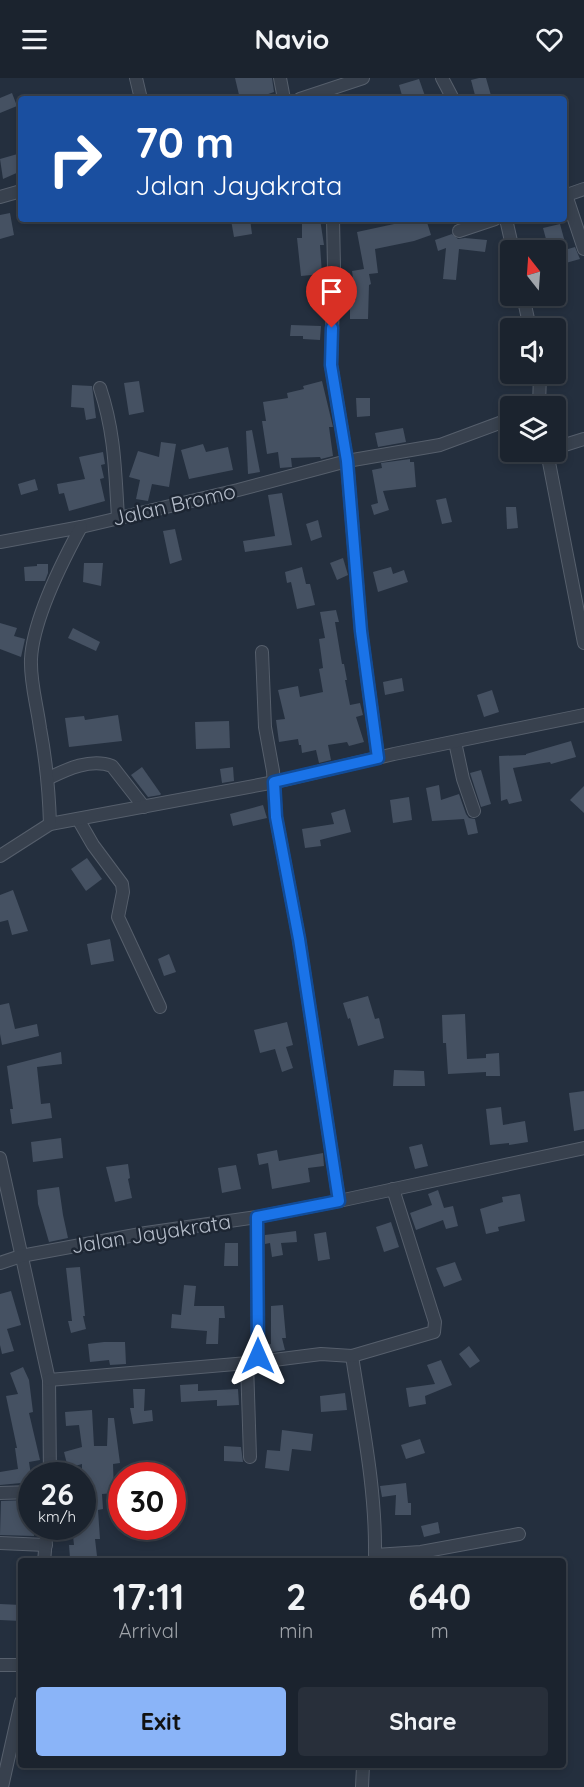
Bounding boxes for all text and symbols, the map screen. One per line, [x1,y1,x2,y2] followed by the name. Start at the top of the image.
[255,22,329,56] text: Navio
[18,23,51,56] icon: menu
[533,23,566,56] icon: heart
[135,116,234,169] text: 70 m
[36,120,114,198] icon: right
[135,168,342,202] text: Jalan Jayakrata
[500,240,566,306] north arrow
[500,240,566,462] map controls
[306,266,357,328] pin
[315,275,348,308] icon: arrive
[500,318,566,384] button: sound
[500,396,566,462] button: layers
[109,477,238,531] street label: Jalan Bromo
[69,1208,232,1258] street label: Jalan Jayakrata
[226,1324,290,1388] position arrow
[108,1462,186,1540] speed limit sign: 30
[40,1475,74,1513] text: 26
[38,1507,76,1526] text: km/h
[113,1574,184,1619] text: 17:11
[286,1574,306,1619] text: 2
[408,1574,471,1619] text: 640
[119,1618,179,1643] text: Arrival
[279,1618,313,1643] text: min
[430,1618,449,1643] text: m
[36,1687,286,1756] button: Exit
[298,1687,548,1756] button: Share

